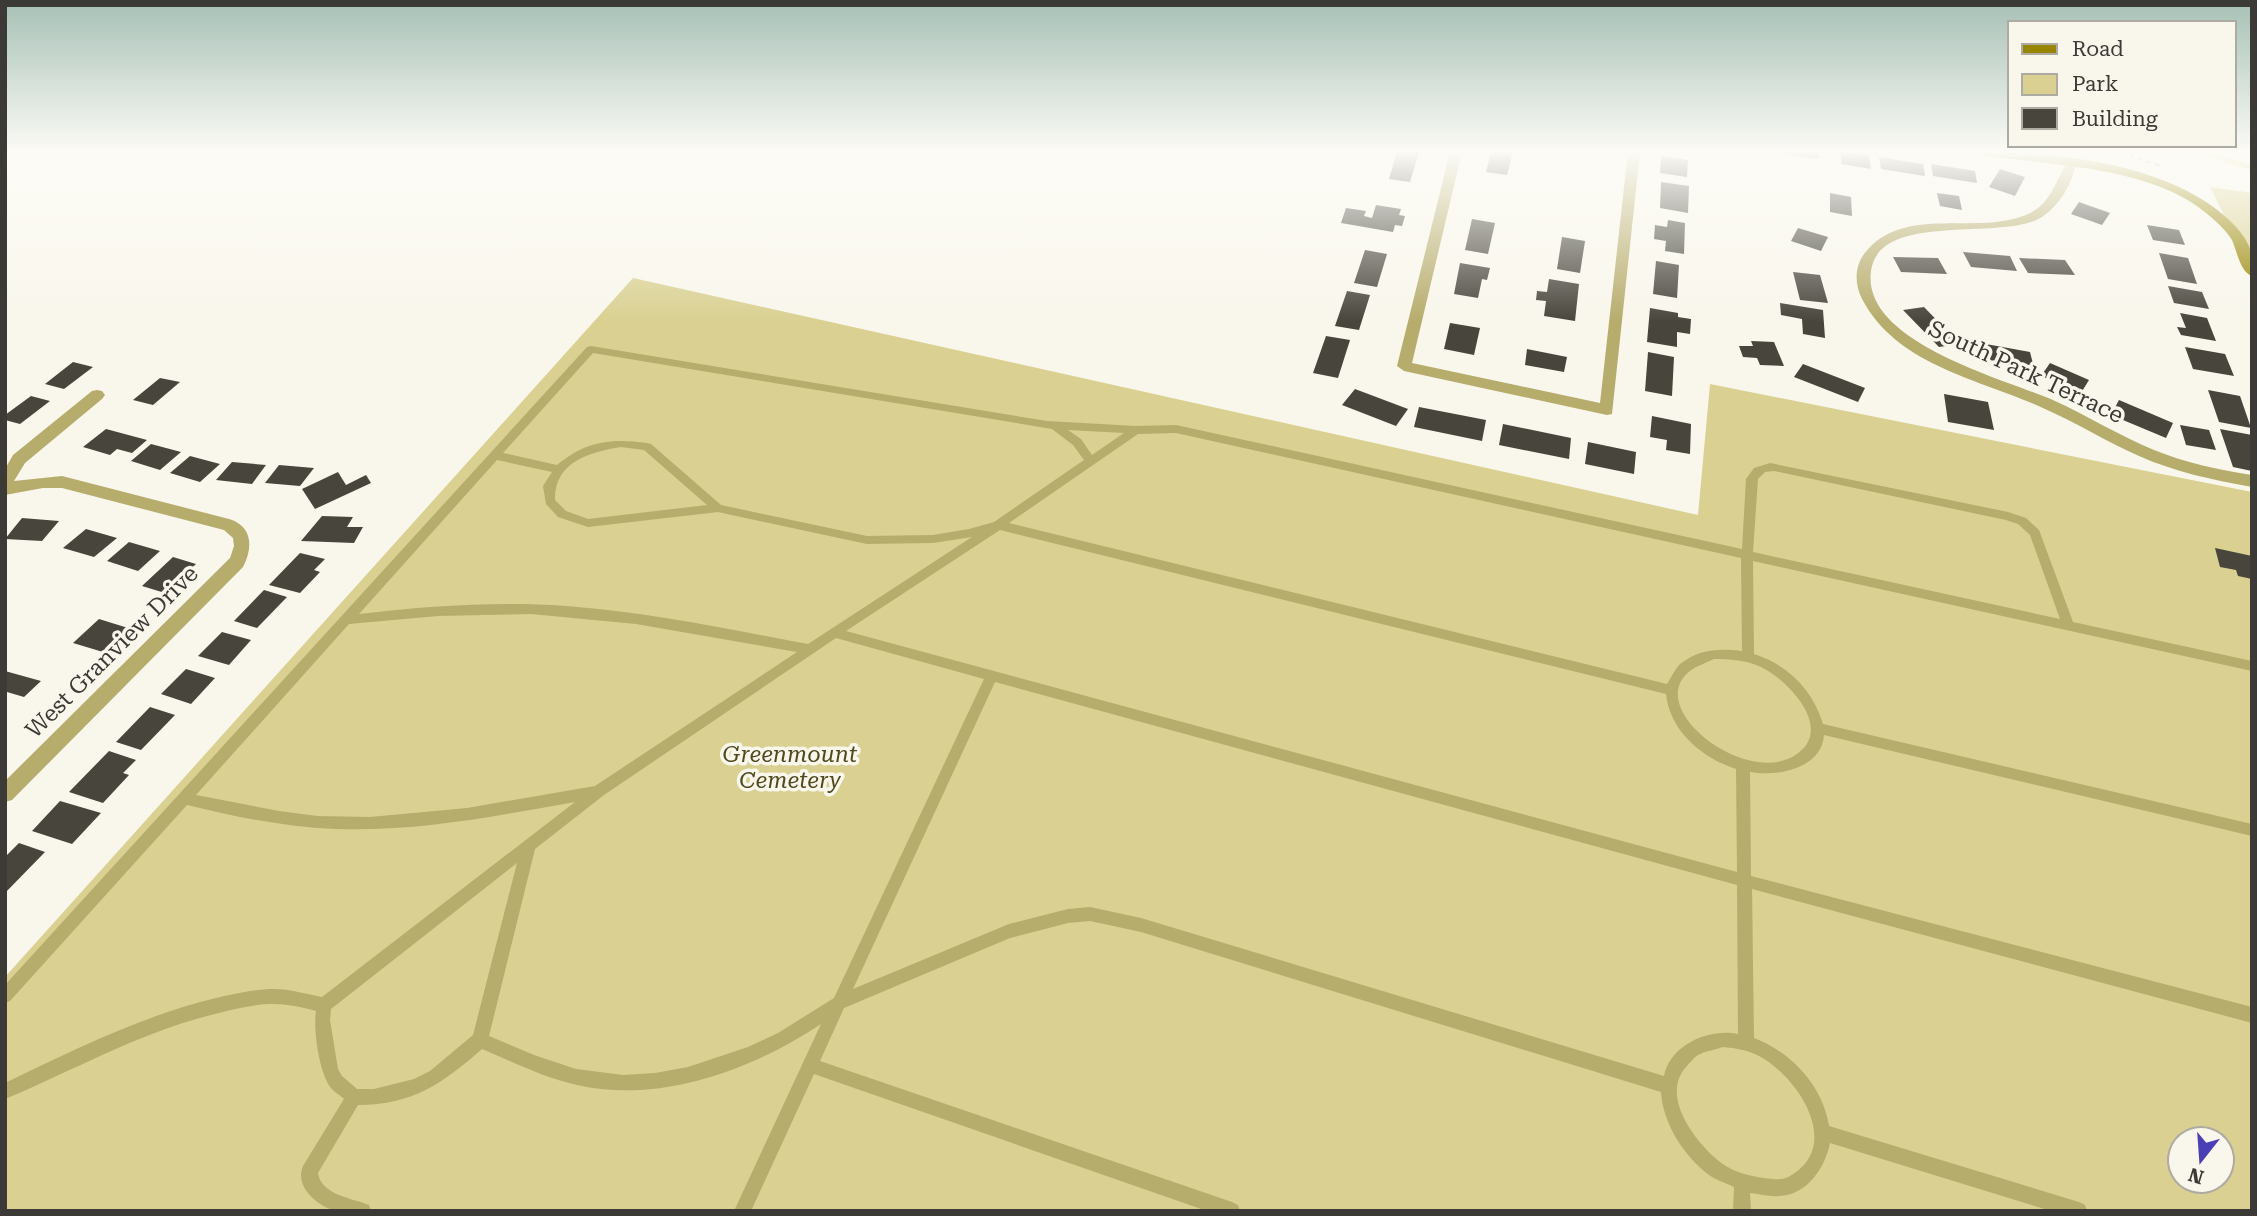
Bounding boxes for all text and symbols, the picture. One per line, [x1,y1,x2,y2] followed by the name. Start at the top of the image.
[2008,21,2236,147] legend
[2072,37,2124,61] text: Road
[2072,72,2118,96] text: Park
[2072,107,2158,131] text: Building
[1924,315,2128,429] street label: South Park Terrace
[20,560,204,744] street label: West Granview Drive
[723,741,858,794] park label: Greenmount Cemetery
[2166,1125,2236,1195] north arrow
[2185,1163,2207,1189] text: N

